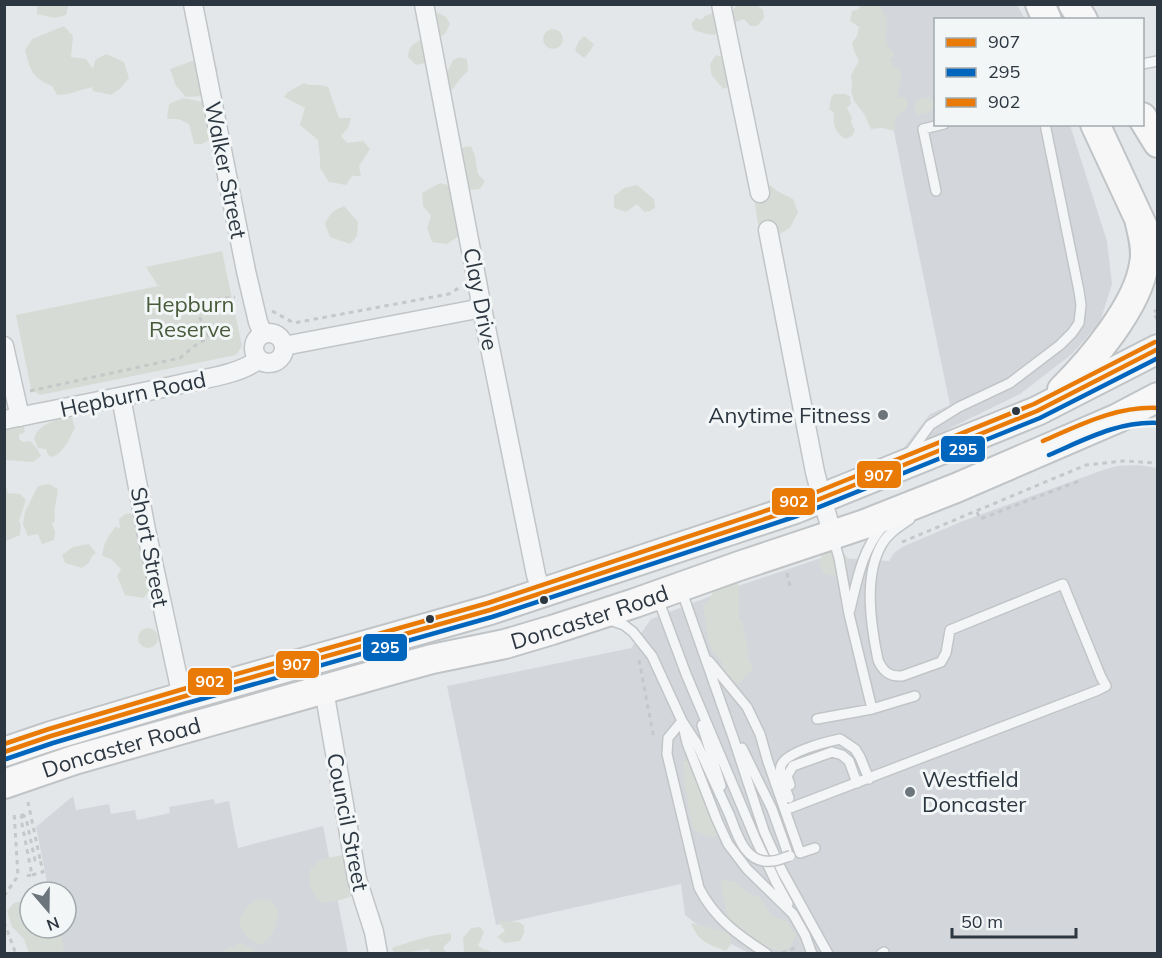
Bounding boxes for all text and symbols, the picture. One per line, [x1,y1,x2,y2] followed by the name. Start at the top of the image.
[934,18,1144,126] legend
[988,30,1020,53] text: 907
[988,60,1021,83] text: 295
[988,90,1020,113] text: 902
[199,99,253,241] street label: Walker Street
[457,245,505,353] street label: Clay Drive
[146,290,234,343] park label: Hepburn Reserve
[57,365,209,423] street label: Hepburn Road
[708,401,871,429] place label: Anytime Fitness
[1010,405,1022,417] unlabelled marker
[876,408,890,422] marker: Anytime Fitness
[940,435,986,463] line badge: 295
[949,439,978,459] text: 295
[856,460,902,489] line badge: 907
[865,465,893,485] text: 907
[125,484,175,610] street label: Short Street
[771,487,816,516] line badge: 902
[780,491,808,511] text: 902
[507,578,672,656] street label: Doncaster Road
[538,594,550,606] unlabelled marker
[424,613,436,625] unlabelled marker
[362,633,408,662] line badge: 295
[371,637,400,657] text: 295
[275,650,320,679] line badge: 907
[283,654,311,674] text: 907
[187,667,233,696] line badge: 902
[196,671,224,691] text: 902
[38,711,204,784] street label: Doncaster Road
[321,750,375,894] street label: Council Street
[922,765,1026,818] place label: Westfield Doncaster
[903,785,917,799] marker: Westfield Doncaster
[18,880,78,940] north arrow
[952,901,1076,939] scale bar
[961,910,1003,933] text: 50 m
[44,913,62,936] text: N

